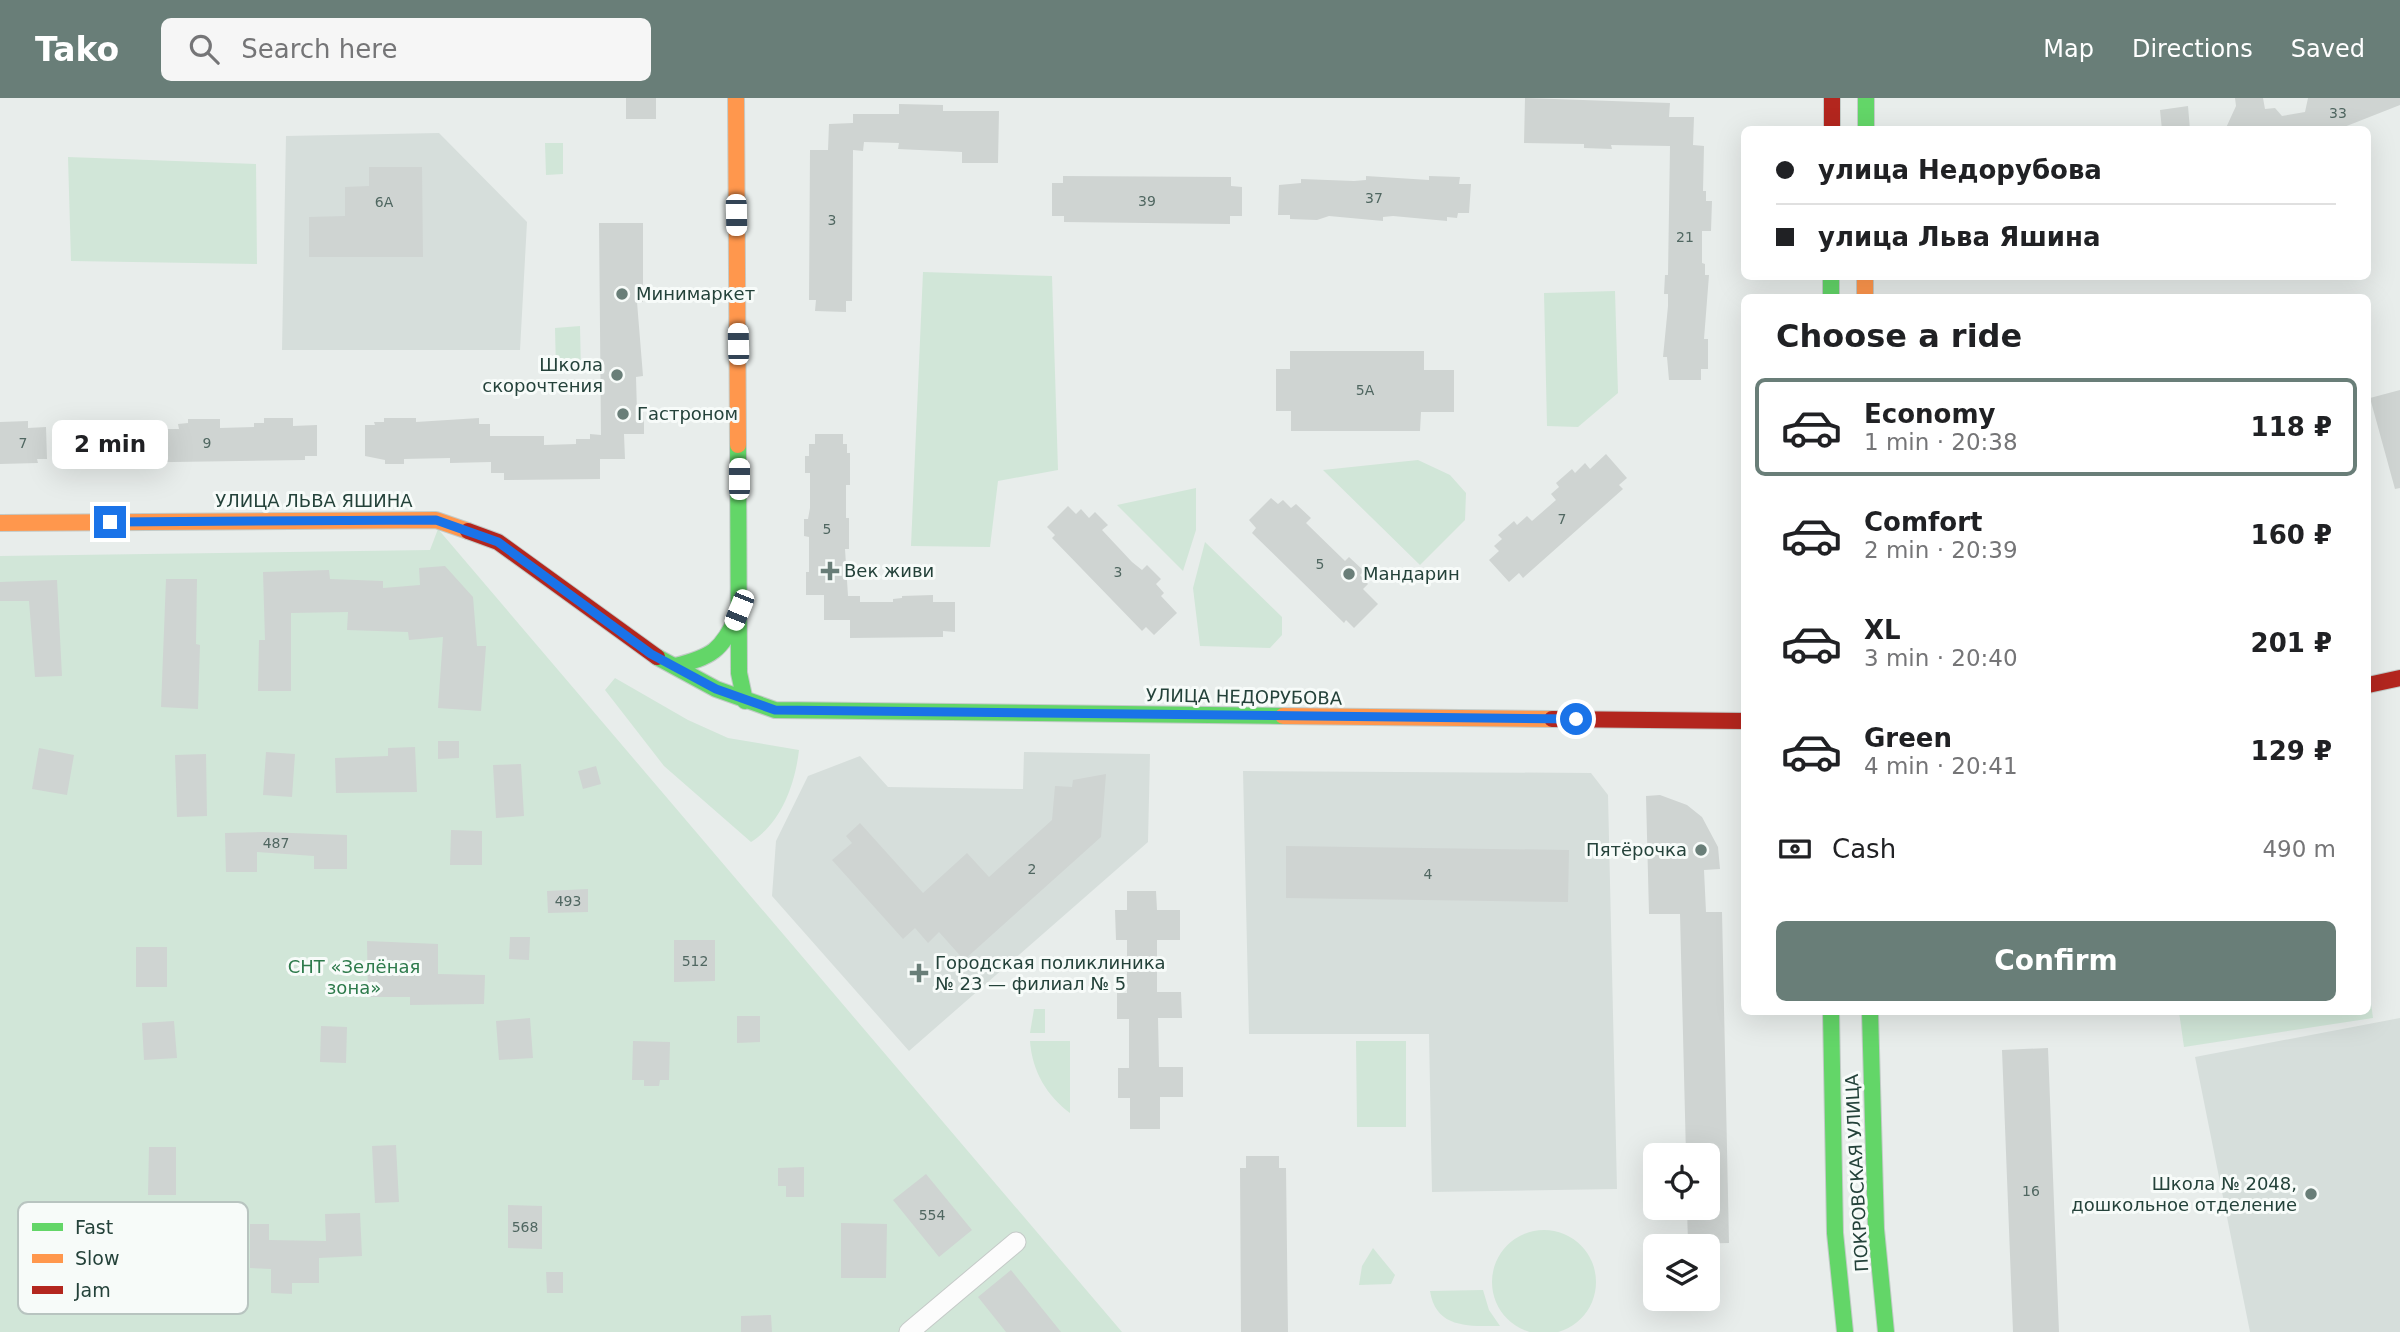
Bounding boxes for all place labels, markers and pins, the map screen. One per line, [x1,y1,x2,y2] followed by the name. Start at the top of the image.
[636,283,755,304] place label: Минимаркет
[614,286,630,302] marker: Минимаркет
[482,354,603,396] place label: Школа скорочтения
[609,367,625,383] marker: Школа скорочтения
[637,403,738,424] place label: Гастроном
[615,406,631,422] marker: Гастроном
[844,560,934,581] place label: Век живи
[822,563,838,579] marker: Век живи
[1363,563,1460,584] place label: Мандарин
[1341,566,1357,582] marker: Мандарин
[1586,839,1687,860] place label: Пятёрочка
[1693,842,1709,858] marker: Пятёрочка
[935,952,1166,994] place label: Городская поликлиника № 23 — филиал № 5
[909,963,929,983] marker: Городская поликлиника № 23 — филиал № 5
[2071,1173,2297,1215] place label: Школа № 2048, дошкольное отделение
[2303,1186,2319,1202] marker: Школа № 2048, дошкольное отделение

